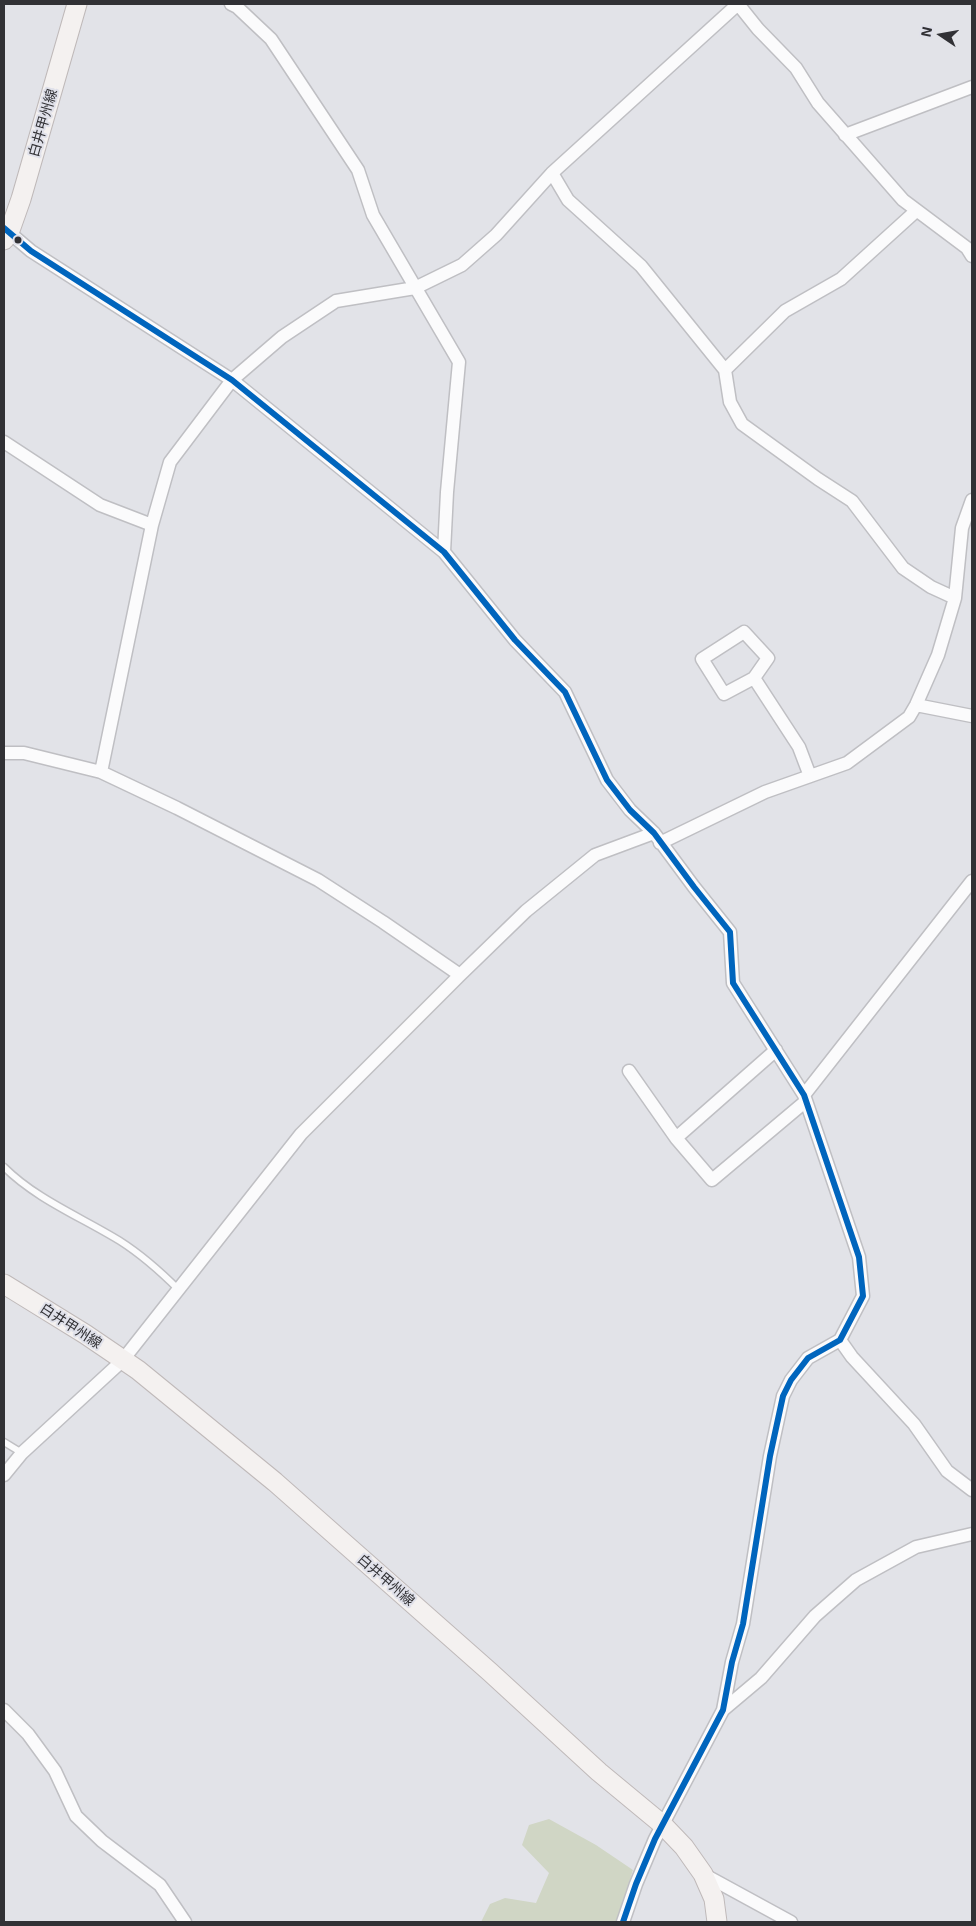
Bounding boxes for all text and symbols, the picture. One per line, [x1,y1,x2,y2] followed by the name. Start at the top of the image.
[916,10,966,60] north arrow
[916,25,935,38] text: N
[25,87,61,159] street label: 白井甲州線
[13,235,23,245] unlabelled marker
[37,1300,105,1352] street label: 白井甲州線
[354,1551,418,1609] street label: 白井甲州線

